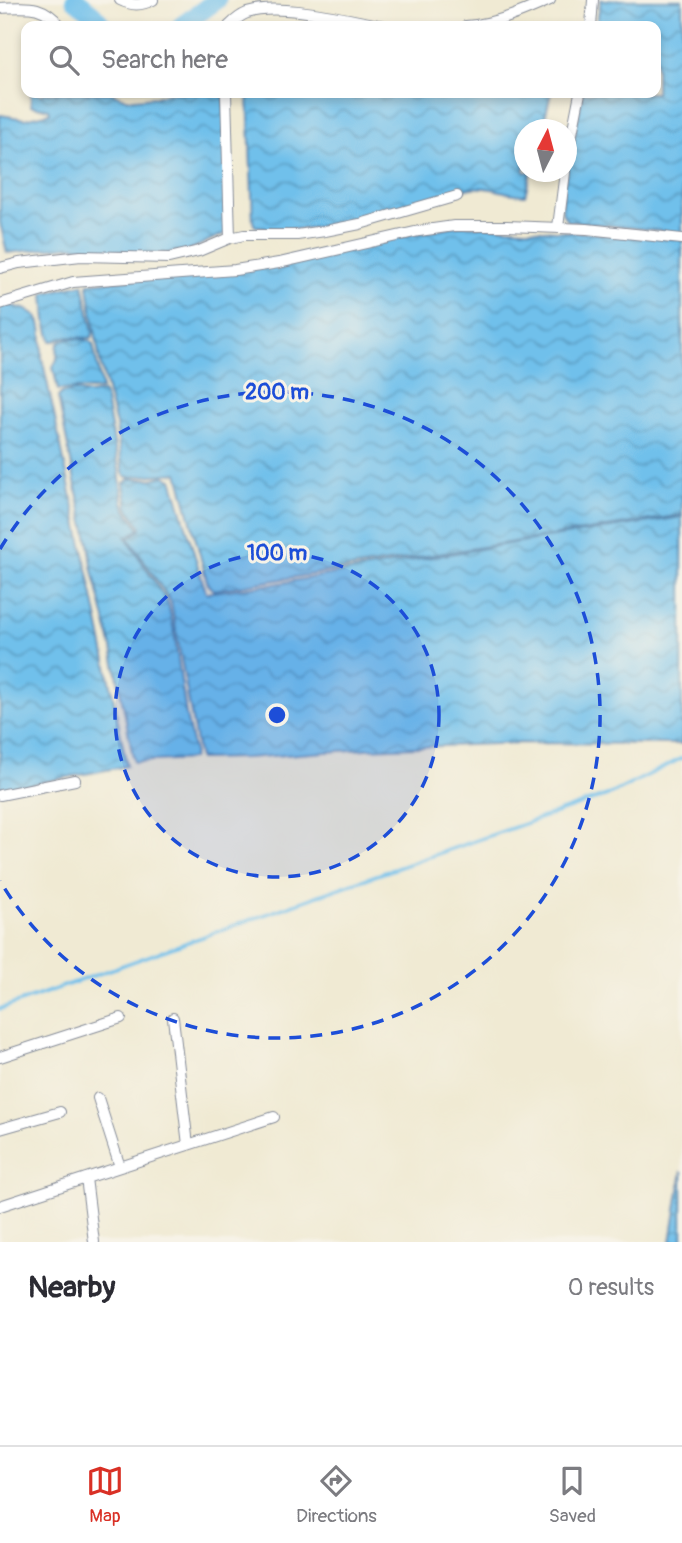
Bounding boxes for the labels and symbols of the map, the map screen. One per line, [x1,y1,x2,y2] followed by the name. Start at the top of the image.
[514,119,577,182] north arrow
[245,379,309,406] text: 200 m
[247,540,307,567] text: 100 m
[265,703,289,727] centre of rings

